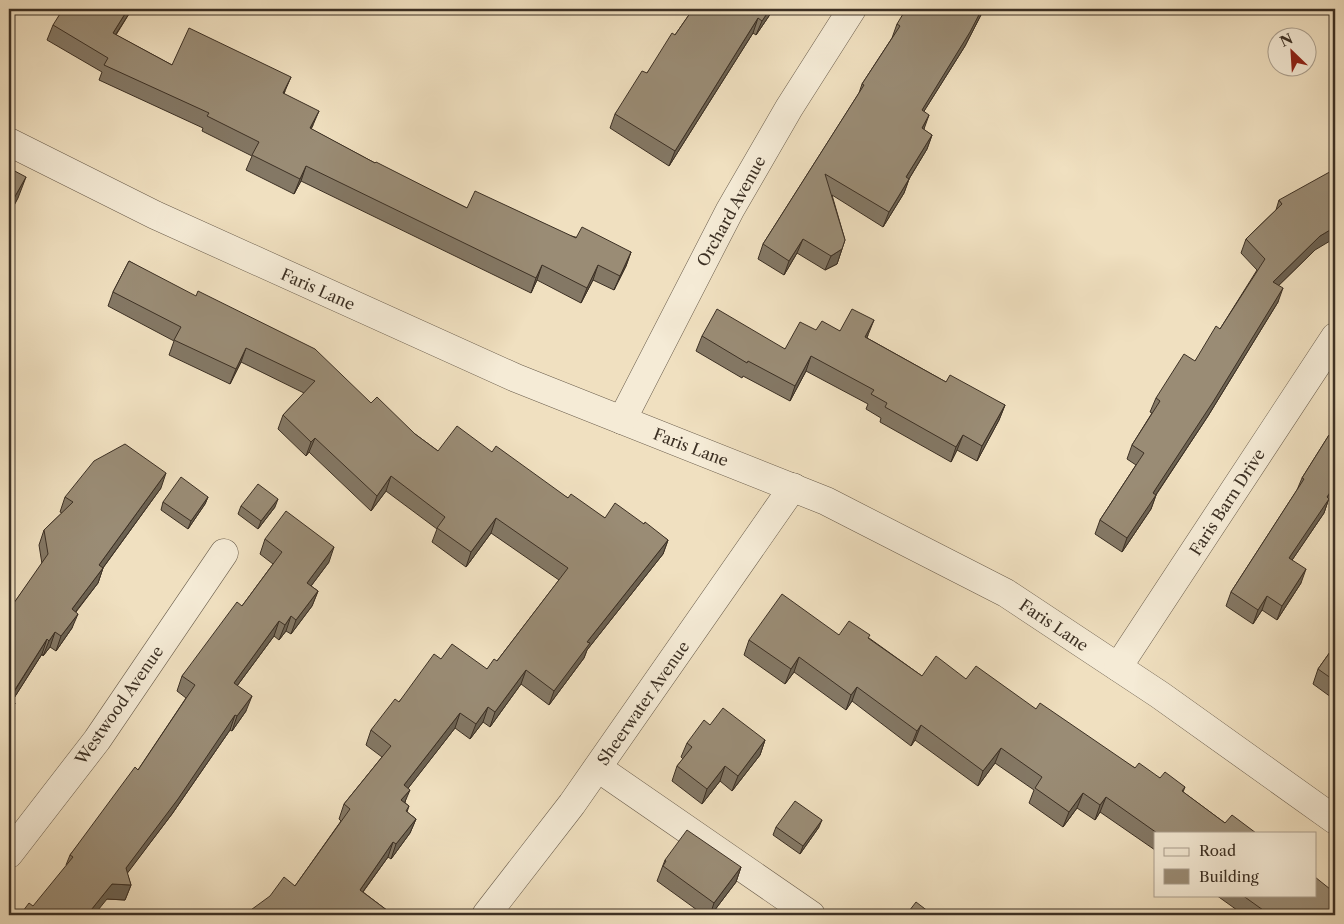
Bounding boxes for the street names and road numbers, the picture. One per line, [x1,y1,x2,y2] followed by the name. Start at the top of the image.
[692,152,770,270] street label: Orchard Avenue
[278,264,358,314] street label: Faris Lane
[651,424,731,471] street label: Faris Lane
[1185,445,1269,559] street label: Faris Barn Drive
[1016,595,1092,655] street label: Faris Lane
[593,637,693,769] street label: Sheerwater Avenue
[70,642,167,769] street label: Westwood Avenue

